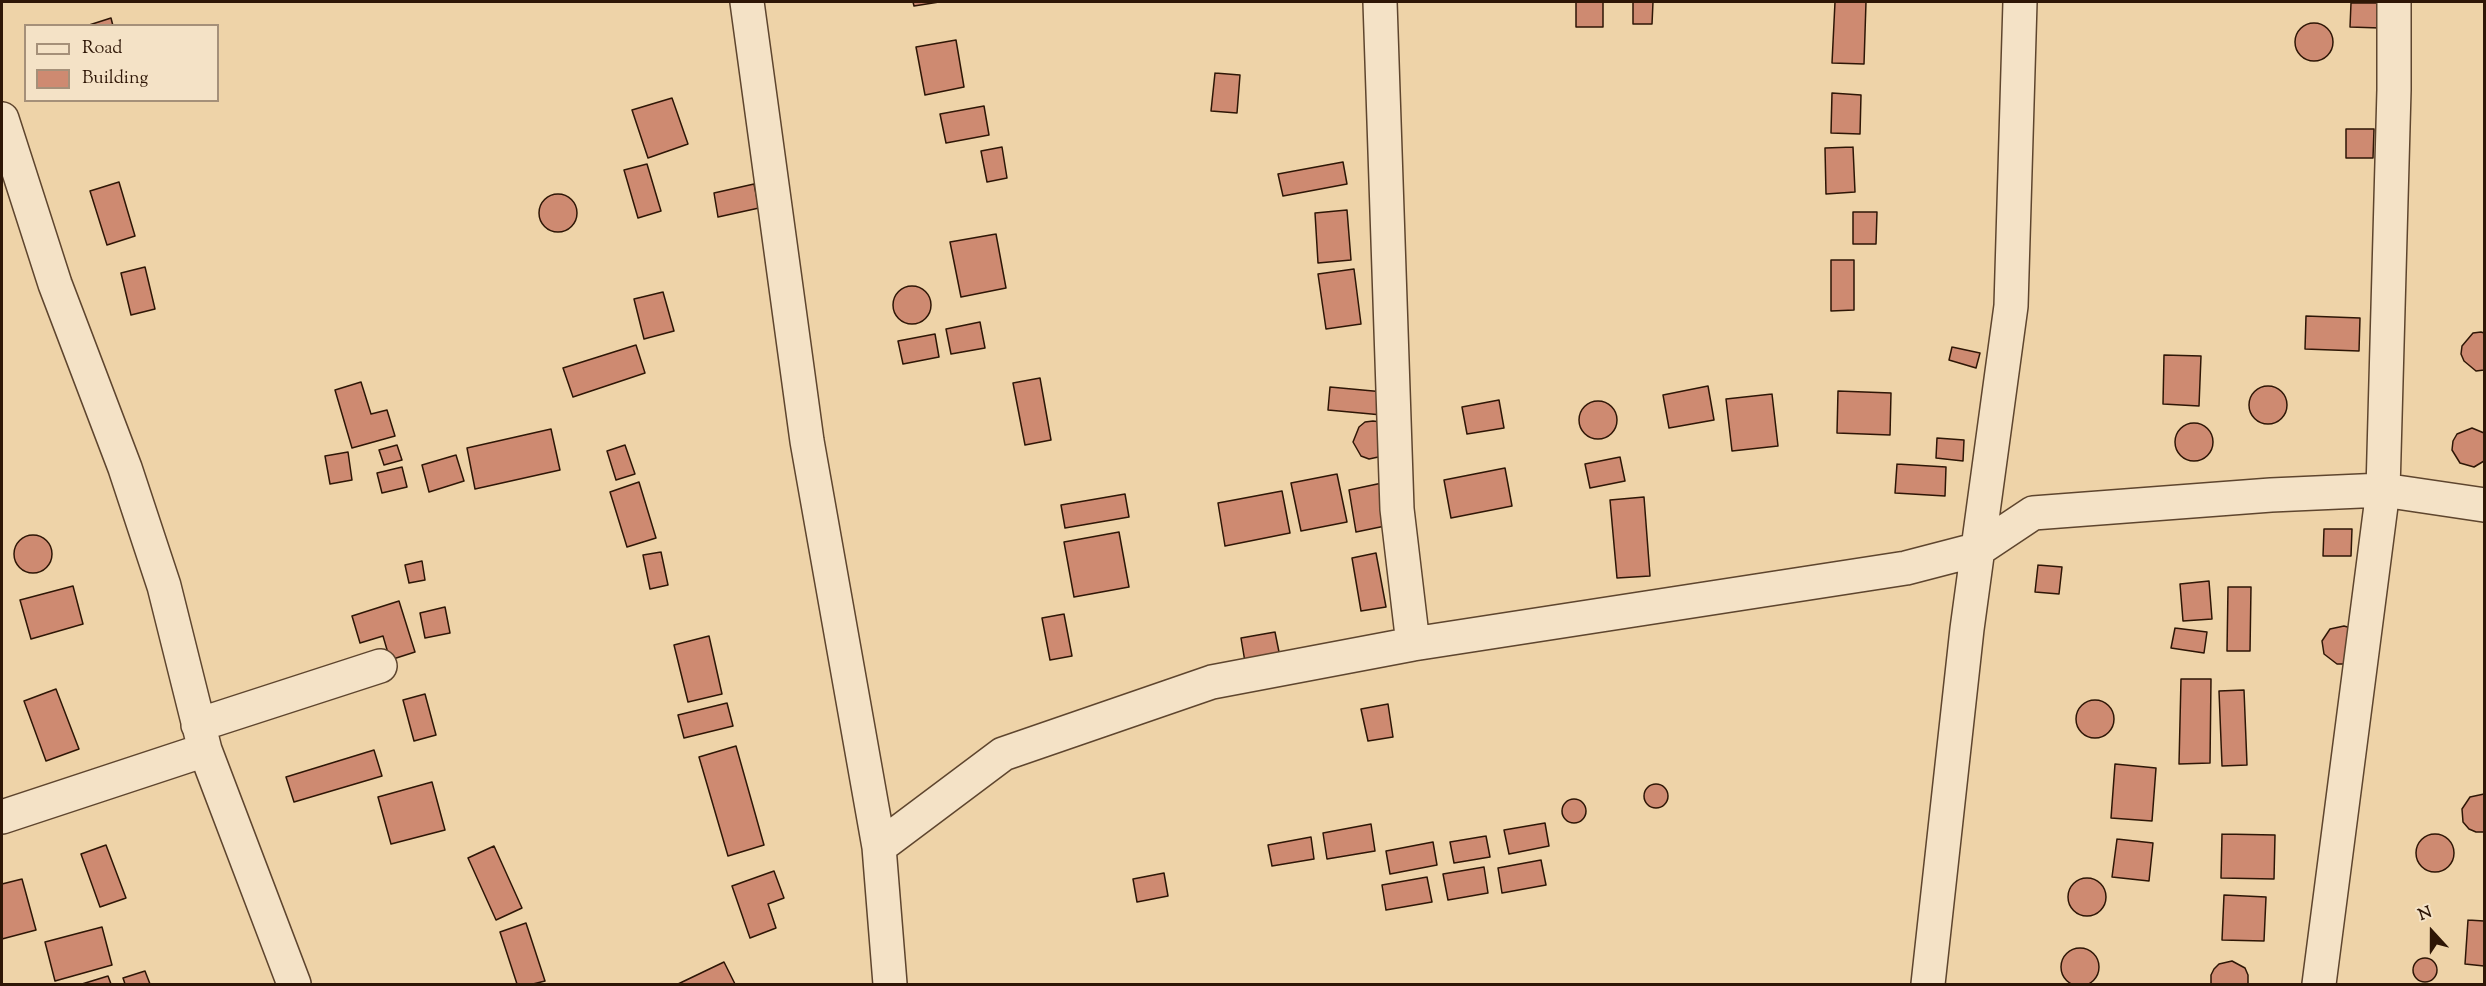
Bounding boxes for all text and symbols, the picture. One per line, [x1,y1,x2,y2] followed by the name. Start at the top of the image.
[24,24,219,102] legend
[82,36,122,62] text: Road
[82,66,148,92] text: Building
[2402,902,2462,962] north arrow
[2415,902,2435,928] text: N

